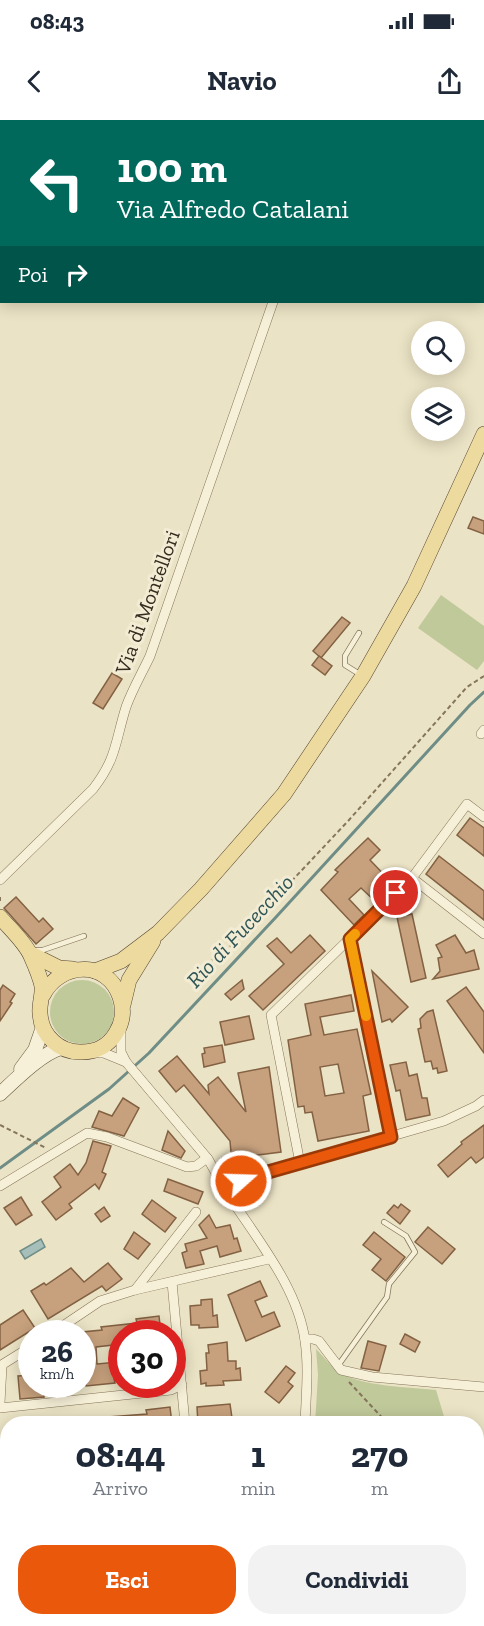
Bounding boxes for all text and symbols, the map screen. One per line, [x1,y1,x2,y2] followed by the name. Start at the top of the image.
[30,8,84,35] text: 08:43
[18,65,51,98] icon: back
[207,65,277,97] text: Navio
[433,65,466,98] icon: share
[117,142,227,193] text: 100 m
[18,144,96,222] icon: left
[117,193,349,225] text: Via Alfredo Catalani
[60,258,93,291] icon: right
[18,261,48,288] text: Poi
[411,321,465,441] map controls
[411,321,465,375] button: search
[411,387,465,441] button: layers
[109,527,185,678] street label: Via di Montellori
[370,867,421,918] pin
[181,869,299,993] water label: Rio di Fucecchio
[379,876,412,909] icon: arrive
[209,1149,273,1213] position arrow
[108,1320,186,1398] speed limit sign: 30
[41,1334,73,1370] text: 26
[40,1365,74,1383] text: km/h
[75,1433,166,1476] text: 08:44
[251,1433,265,1476] text: 1
[351,1433,409,1476] text: 270
[93,1476,148,1500] text: Arrivo
[241,1476,275,1500] text: min
[371,1476,388,1500] text: m
[18,1545,236,1614] button: Esci
[248,1545,466,1614] button: Condividi

